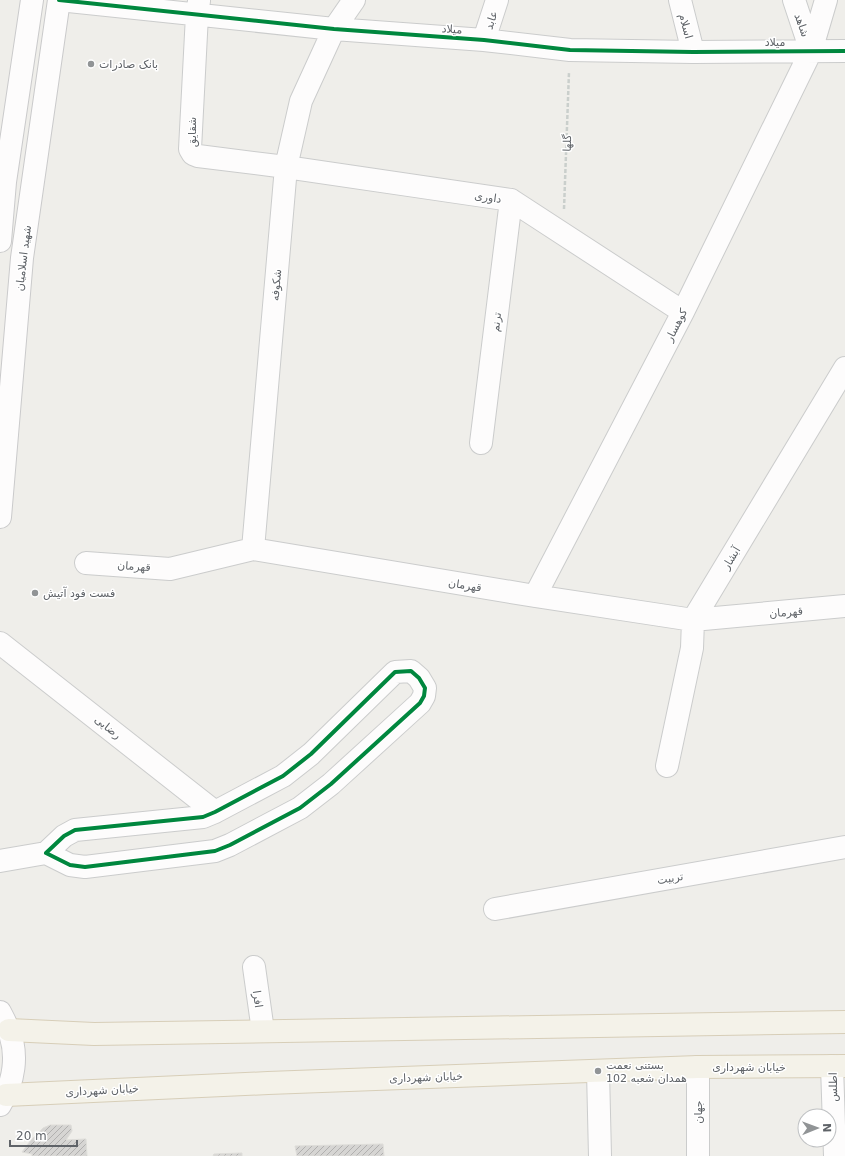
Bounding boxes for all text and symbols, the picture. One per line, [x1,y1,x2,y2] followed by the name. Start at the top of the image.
[482,9,501,31] street label: عابد
[676,12,695,40] street label: اسلام
[791,12,812,39] street label: شاهد
[441,22,463,37] street label: میلاد
[765,36,785,49] street label: میلاد
[99,58,158,71] place label: بانک صادرات
[86,59,96,69] marker: بانک صادرات
[186,117,200,147] street label: شقایق
[561,133,574,152] street label: گلها
[474,189,502,206] street label: داوری
[13,224,34,292] street label: شهید اسلامیان
[269,268,284,302] street label: شکوفه
[662,306,691,345] street label: کوهسار
[489,312,504,333] street label: ترنم
[718,543,744,573] street label: آبشار
[117,559,151,574] street label: قهرمان
[447,576,483,595] street label: قهرمان
[43,586,115,600] place label: فست فود آتیش
[30,588,40,598] marker: فست فود آتیش
[769,605,803,620] street label: قهرمان
[92,713,124,742] street label: رضایی
[656,870,684,887] street label: تربیت
[250,990,265,1009] street label: افرا
[606,1059,687,1085] place label: بستنی نعمت همدان شعبه 102
[712,1061,786,1074] street label: خیابان شهرداری
[593,1066,603,1076] marker: بستنی نعمت همدان شعبه 102
[389,1070,463,1085] street label: خیابان شهرداری
[827,1072,840,1102] street label: اطلس
[65,1082,139,1099] street label: خیابان شهرداری
[692,1100,705,1124] street label: جهان
[797,1108,837,1148] north arrow
[10,1122,77,1148] scale bar
[820,1123,833,1133] text: N
[16,1129,47,1143] text: 20 m

